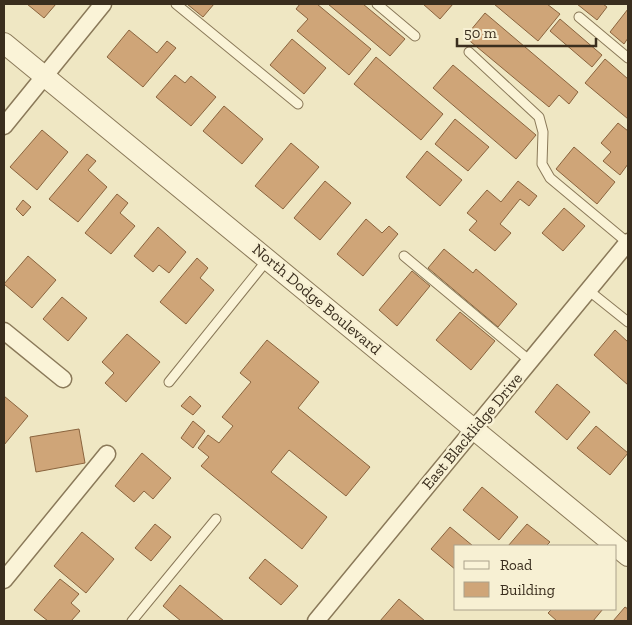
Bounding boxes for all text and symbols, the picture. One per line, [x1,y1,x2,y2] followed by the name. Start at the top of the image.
[457,15,596,47] scale bar
[464,24,497,42] text: 50 m
[249,239,386,359] street label: North Dodge Boulevard
[418,369,526,493] street label: East Blacklidge Drive
[454,545,617,610] legend
[500,556,533,574] text: Road
[500,581,555,599] text: Building

